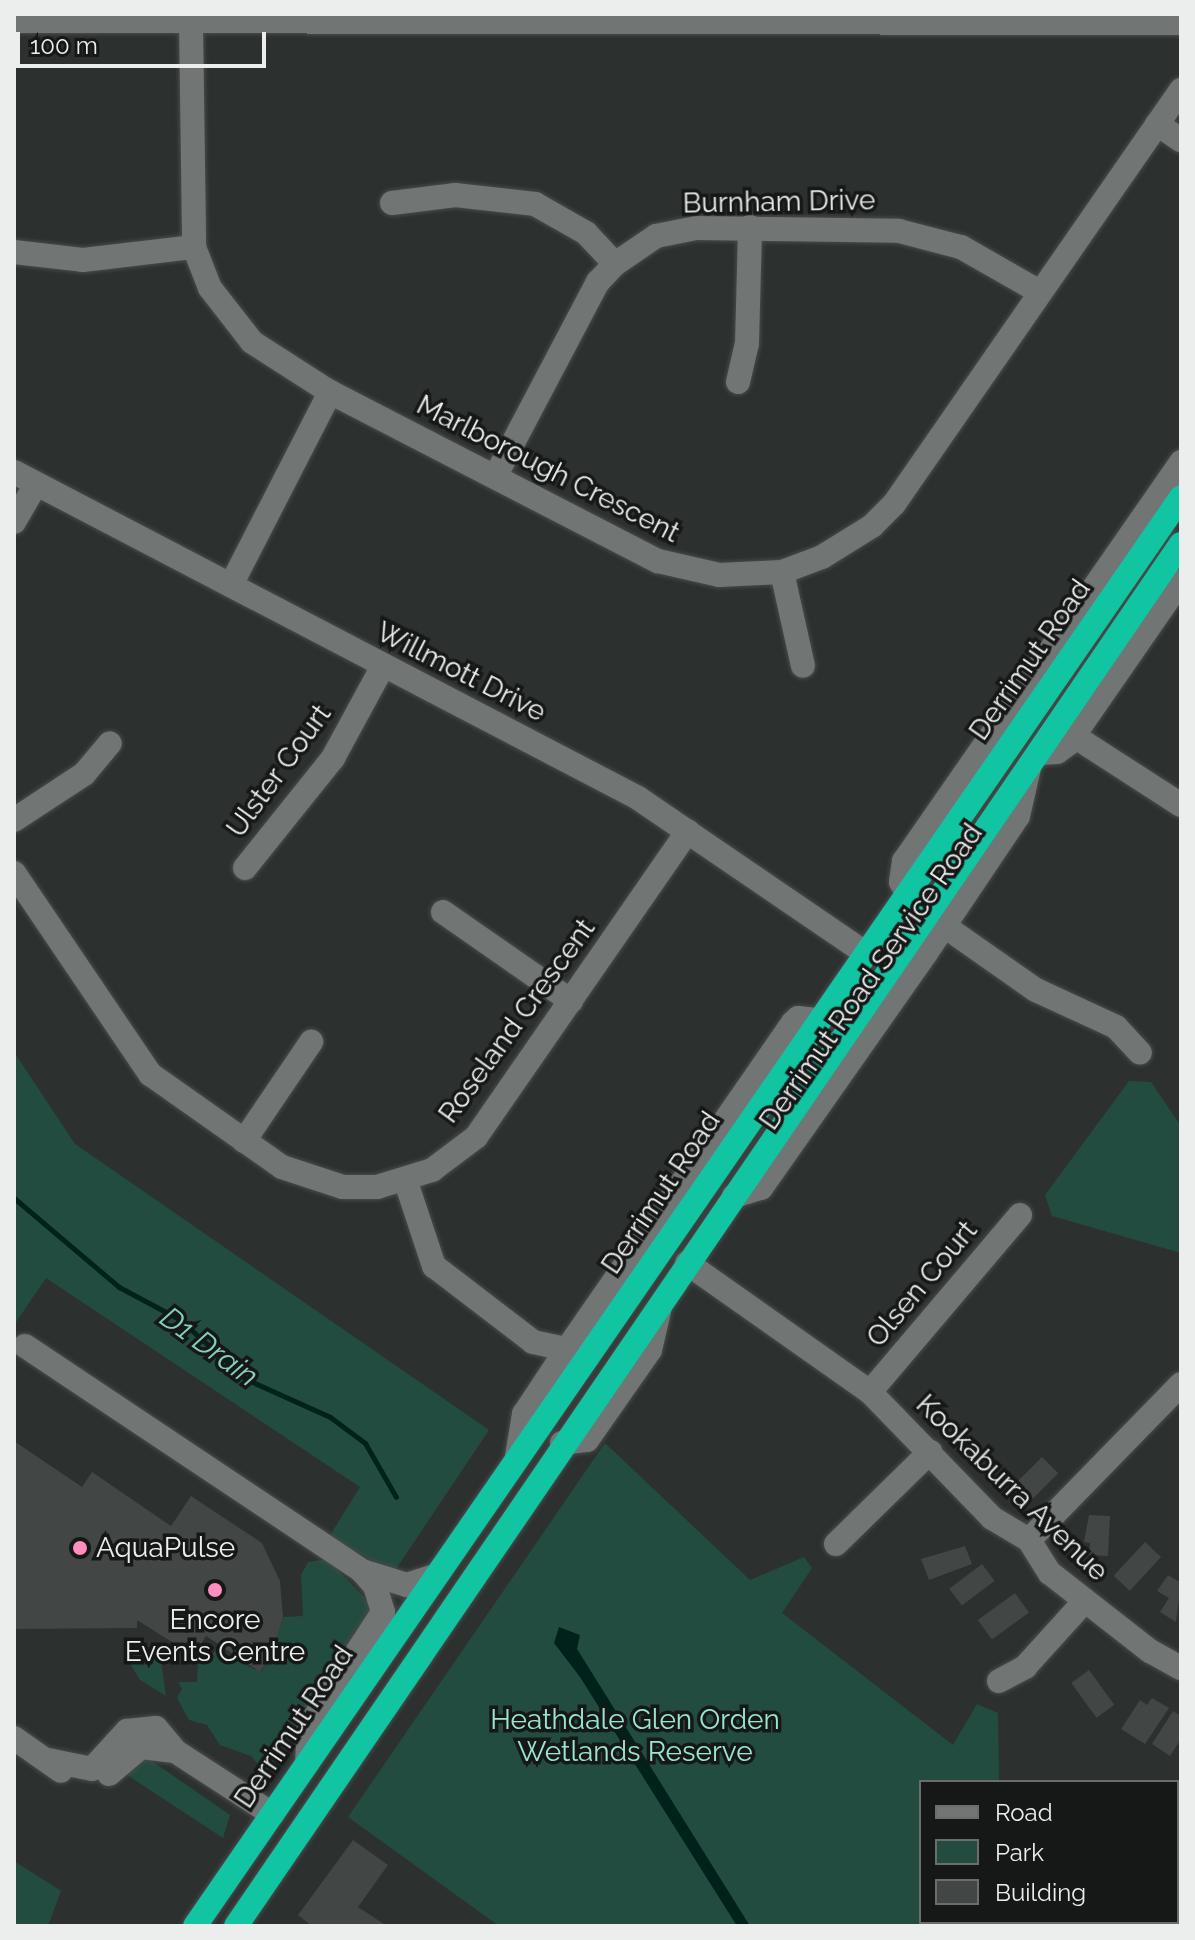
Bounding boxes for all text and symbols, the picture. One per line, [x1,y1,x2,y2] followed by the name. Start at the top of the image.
[20,16,270,66] scale bar
[30,31,98,60] text: 100 m
[682,184,876,220] street label: Burnham Drive
[411,388,685,550] street label: Marlborough Crescent
[962,573,1098,747] street label: Derrimut Road
[371,615,551,729] street label: Willmott Drive
[219,698,339,844] street label: Ulster Court
[752,818,990,1136] street label: Derrimut Road Service Road
[432,912,602,1130] street label: Roseland Crescent
[594,1106,728,1280] street label: Derrimut Road
[860,1214,984,1354] street label: Olsen Court
[153,1299,265,1395] water label: D1 Drain
[909,1387,1115,1589] street label: Kookaburra Avenue
[96,1531,235,1565] place label: AquaPulse
[71,1539,89,1557] marker: AquaPulse
[206,1581,224,1599] marker: Encore Events Centre
[125,1603,305,1669] place label: Encore Events Centre
[227,1640,361,1814] street label: Derrimut Road
[490,1703,780,1769] park label: Heathdale Glen Orden Wetlands Reserve
[919,1780,1179,1924] legend
[995,1798,1053,1827] text: Road
[995,1838,1044,1867] text: Park
[995,1878,1086,1907] text: Building

